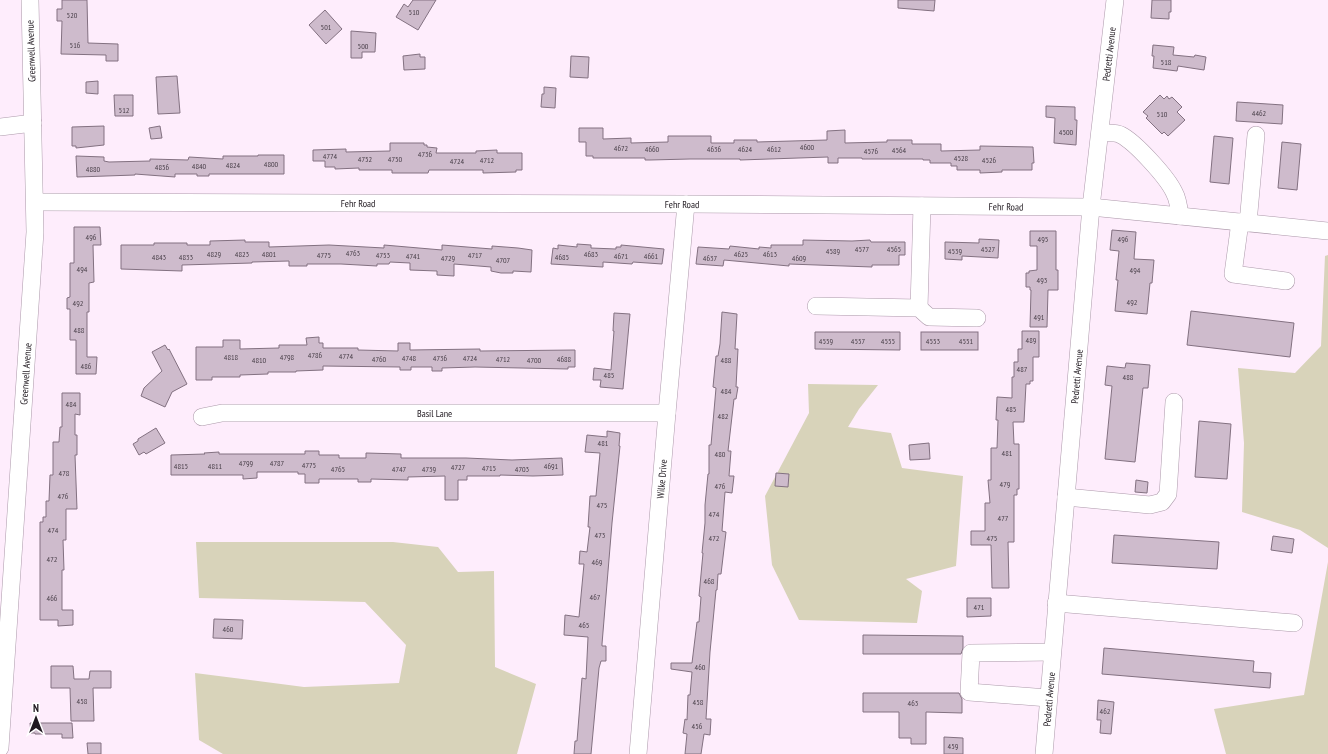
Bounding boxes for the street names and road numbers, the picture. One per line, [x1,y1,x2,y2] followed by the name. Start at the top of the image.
[23,20,39,82] street label: Greenwell Avenue
[1099,26,1118,82] street label: Pedretti Avenue
[341,196,375,210] street label: Fehr Road
[665,197,699,211] street label: Fehr Road
[989,200,1023,213] street label: Fehr Road
[17,342,34,405] street label: Greenwell Avenue
[1068,349,1085,404] street label: Pedretti Avenue
[417,407,452,420] street label: Basil Lane
[653,459,670,499] street label: Wilke Drive
[1040,672,1058,727] street label: Pedretti Avenue

